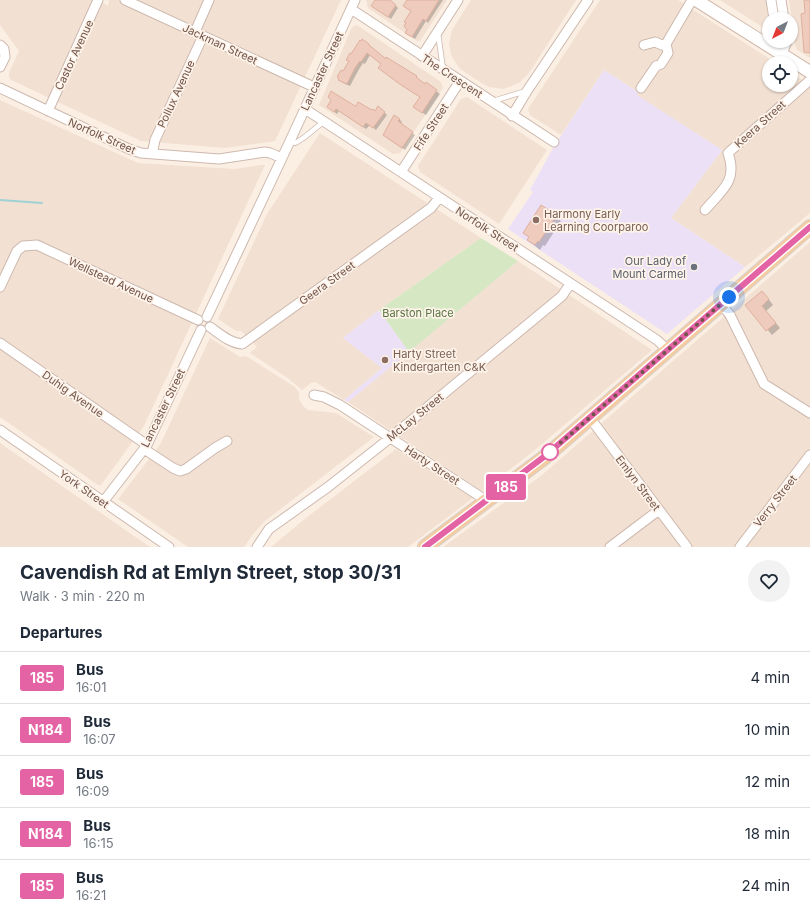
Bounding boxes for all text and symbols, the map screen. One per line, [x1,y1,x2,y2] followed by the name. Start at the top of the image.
[762,12,798,48] north arrow
[762,12,798,92] map controls
[52,18,96,92] street label: Castor Avenue
[180,20,260,68] street label: Jackman Street
[298,29,347,113] street label: Lancaster Street
[419,51,486,101] street label: The Crescent
[762,56,798,92] button: locate
[154,58,198,130] street label: Pollux Avenue
[731,97,789,151] street label: Keera Street
[411,100,452,153] street label: Fife Street
[66,115,138,157] street label: Norfolk Street
[453,203,521,255] street label: Norfolk Street
[544,207,649,234] place label: Harmony Early Learning Coorparoo
[531,215,541,225] marker: Harmony Early Learning Coorparoo
[66,254,156,306] street label: Wellstead Avenue
[613,254,686,281] place label: Our Lady of Mount Carmel
[296,258,358,308] street label: Geera Street
[689,262,699,272] marker: Our Lady of Mount Carmel
[719,287,739,307] your location
[382,306,454,320] park label: Barston Place
[393,347,487,374] place label: Harty Street Kindergarten C&K
[380,355,390,365] marker: Harty Street Kindergarten C&K
[138,366,188,449] street label: Lancaster Street
[39,368,107,420] street label: Duhig Avenue
[384,390,446,444] street label: McLay Street
[402,442,462,488] street label: Harty Street
[541,443,559,461] unlabelled marker
[613,453,664,514] street label: Emlyn Street
[56,467,112,512] street label: York Street
[750,472,800,530] street label: Verry Street
[483,474,529,500] line badge: 185
[494,478,518,495] text: 185
[748,560,790,602] button: heart
[20,561,401,584] text: Cavendish Rd at Emlyn Street, stop 30/31
[20,588,145,604] text: Walk · 3 min · 220 m
[20,623,102,642] text: Departures
[76,660,104,679] text: Bus
[750,668,790,687] text: 4 min
[30,669,54,686] text: 185
[76,679,107,695] text: 16:01
[83,712,111,731] text: Bus
[745,720,790,739] text: 10 min
[28,721,63,738] text: N184
[83,731,116,747] text: 16:07
[76,764,104,783] text: Bus
[745,772,790,791] text: 12 min
[30,773,54,790] text: 185
[76,783,109,799] text: 16:09
[83,816,111,835] text: Bus
[745,824,790,843] text: 18 min
[28,825,63,842] text: N184
[83,835,114,851] text: 16:15
[76,868,104,887] text: Bus
[742,876,790,895] text: 24 min
[30,877,54,894] text: 185
[76,887,106,903] text: 16:21

